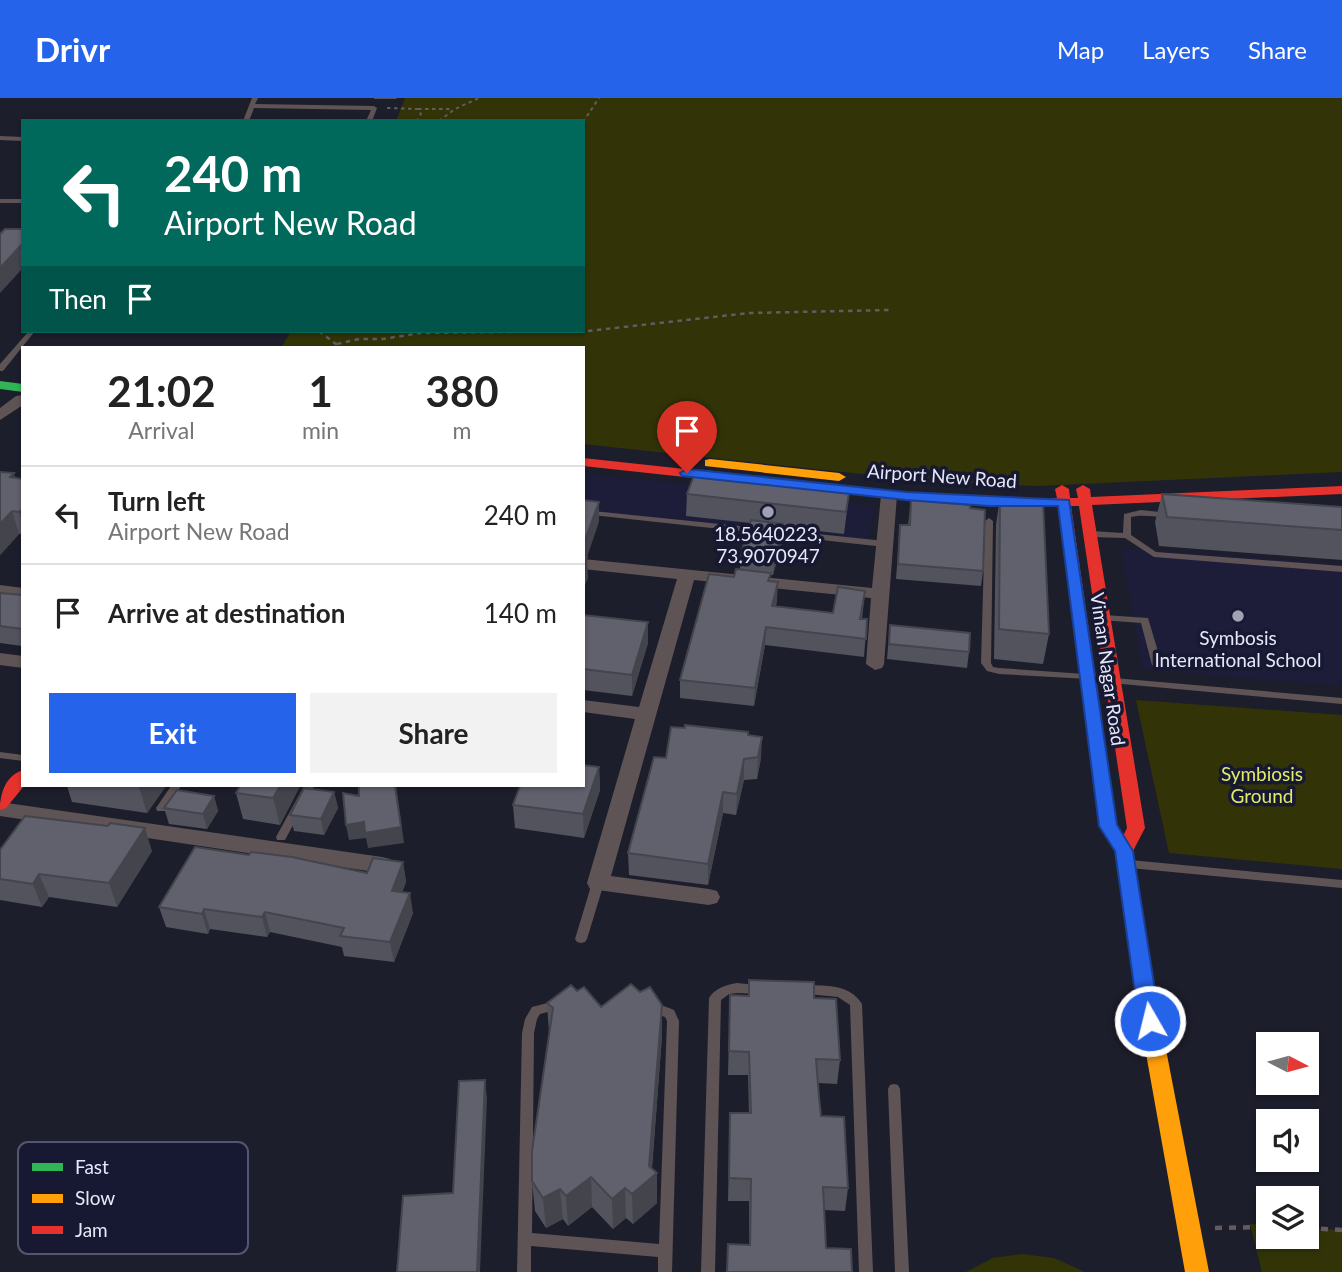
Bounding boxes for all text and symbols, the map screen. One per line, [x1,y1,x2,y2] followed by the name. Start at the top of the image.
[35,29,110,69] text: Drivr
[1057,35,1104,64] text: Map
[1142,35,1210,64] text: Layers
[1248,35,1307,64] text: Share
[164,144,302,202] text: 240 m
[49,147,140,238] icon: left
[164,203,417,242] text: Airport New Road
[121,280,159,318] icon: arrive
[49,283,107,315] text: Then
[107,366,216,416] text: 21:02
[308,366,333,416] text: 1
[426,366,499,416] text: 380
[657,401,717,473] pin
[668,412,706,450] icon: arrive
[128,416,195,444] text: Arrival
[302,416,339,444] text: min
[453,416,472,444] text: m
[866,459,1018,492] street label: Airport New Road
[108,485,205,517] text: Turn left
[49,496,87,534] icon: left
[484,499,557,531] text: 240 m
[760,504,776,520] marker: 18.5640223, 73.9070947
[108,517,290,545] text: Airport New Road
[714,522,822,567] place label: 18.5640223, 73.9070947
[1086,591,1131,747] street label: Viman Nagar Road
[49,594,87,632] icon: arrive
[108,597,345,629] text: Arrive at destination
[484,597,557,629] text: 140 m
[1230,608,1246,624] marker: Symbosis International School
[1154,626,1322,671] place label: Symbosis International School
[49,693,296,773] button: Exit
[310,693,557,773] button: Share
[1221,762,1303,807] park label: Symbiosis Ground
[1113,984,1187,1058] position arrow
[1256,1032,1320,1096] north arrow
[1256,1032,1319,1249] map controls
[1256,1109,1319,1172] button: sound
[18,1142,248,1254] legend
[75,1155,109,1178] text: Fast
[75,1186,115,1209] text: Slow
[1256,1186,1319,1249] button: layers
[75,1218,108,1241] text: Jam

